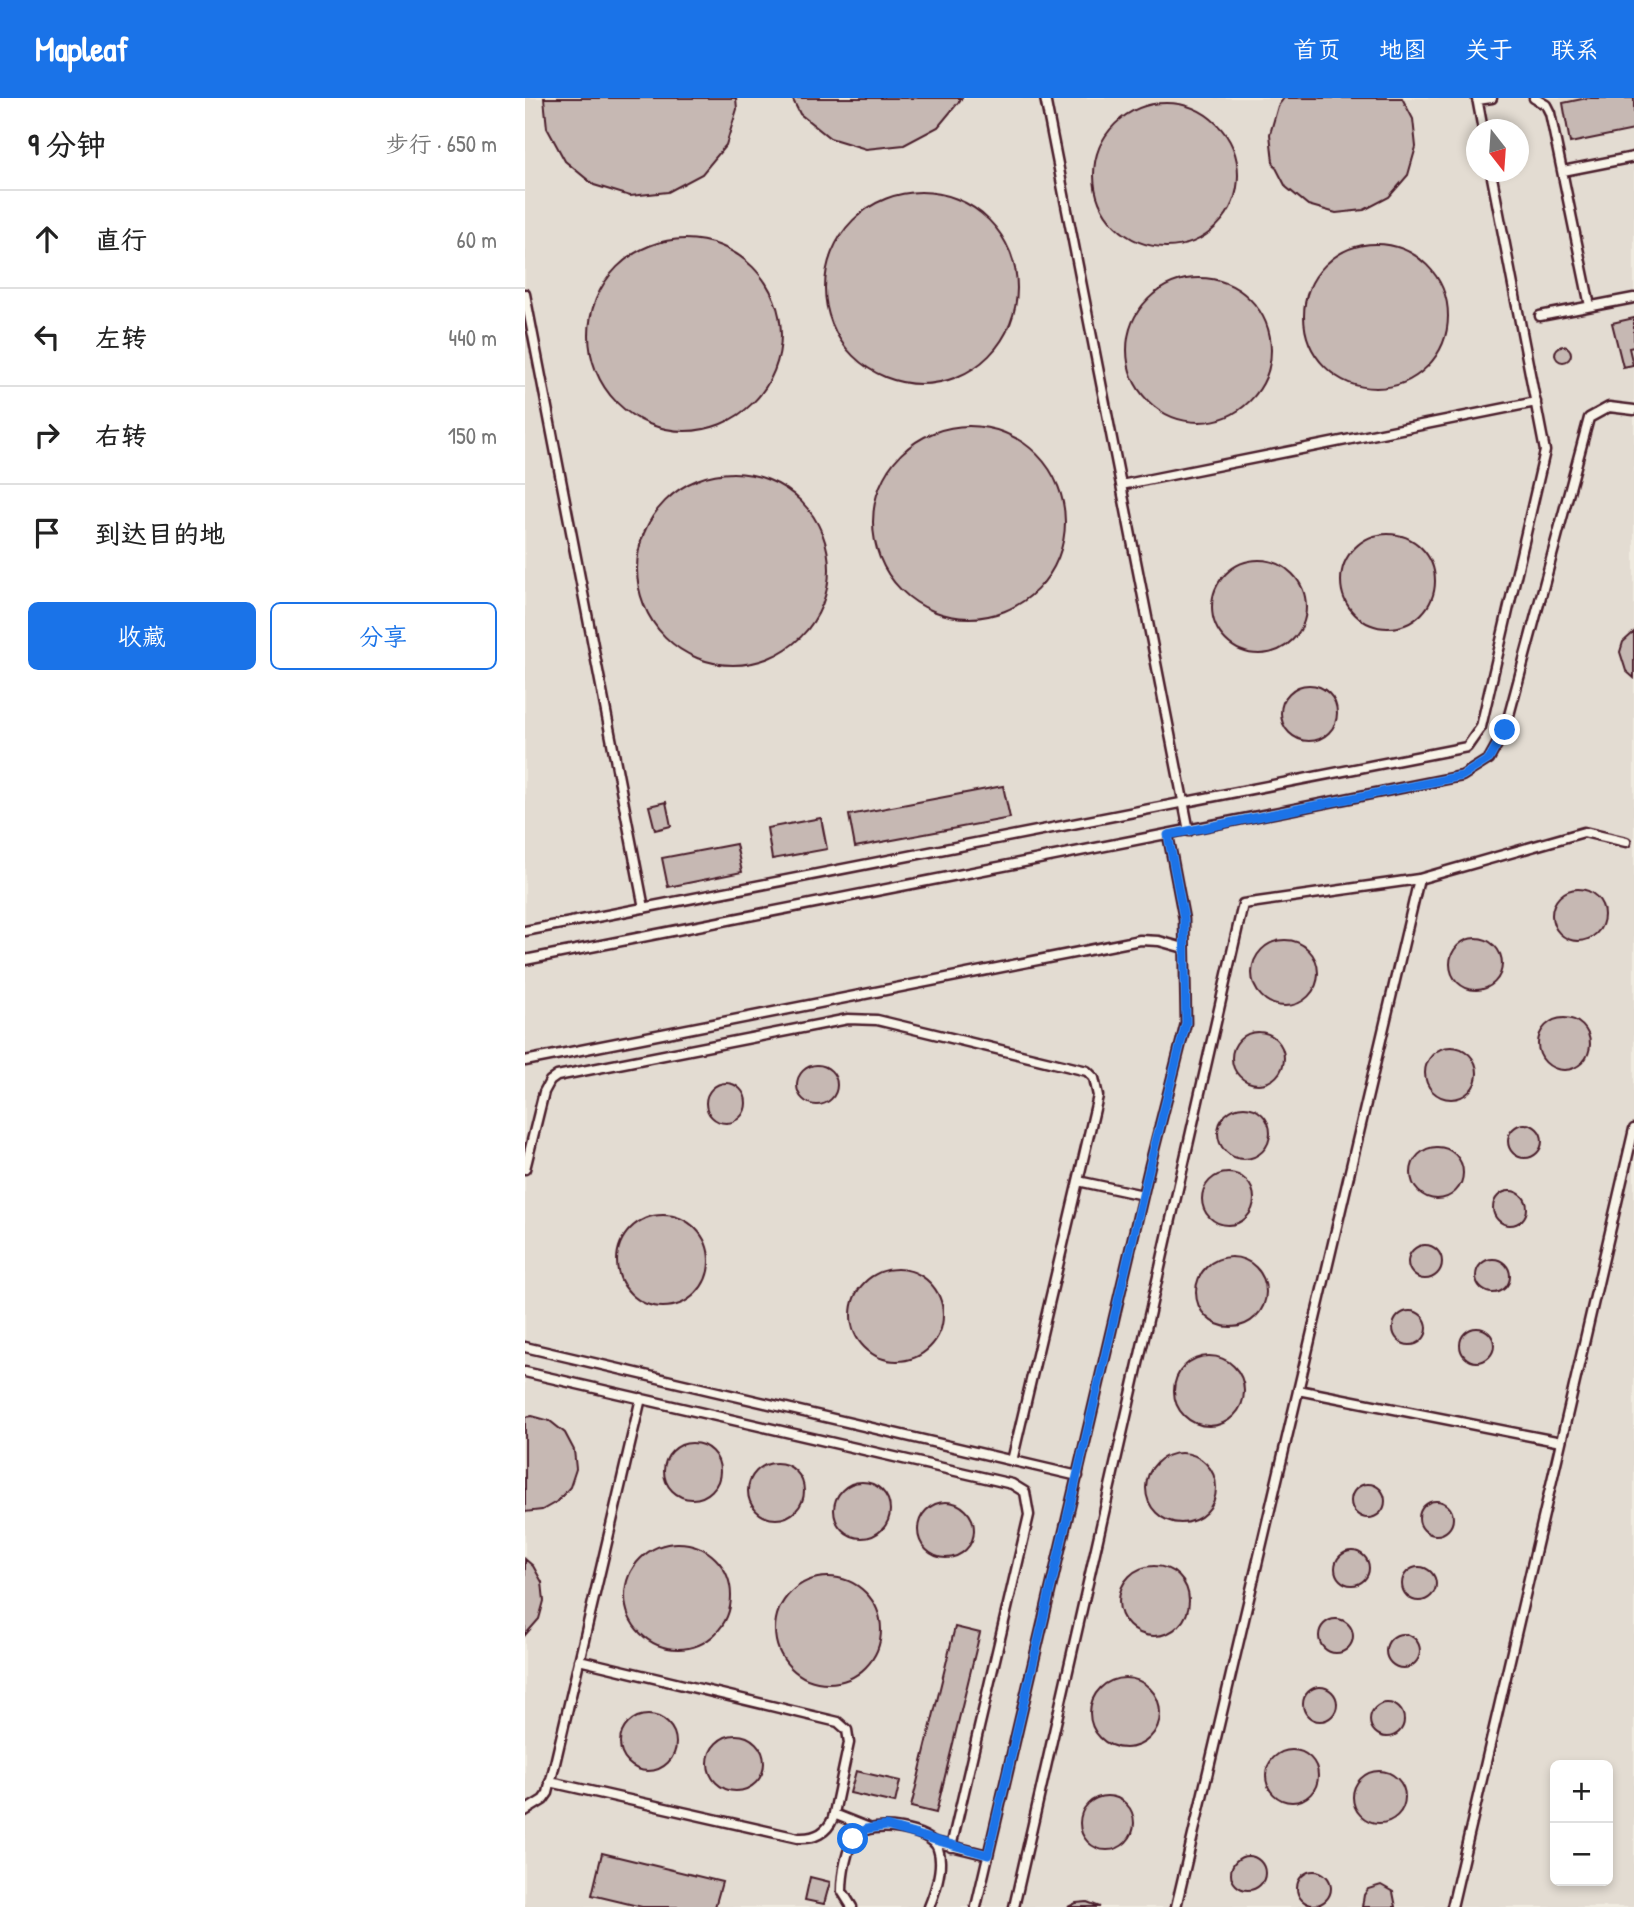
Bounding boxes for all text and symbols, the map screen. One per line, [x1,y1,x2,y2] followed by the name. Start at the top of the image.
[35,27,128,71] text: Mapleaf
[1293,33,1341,65] text: 首页
[1379,33,1427,65] text: 地图
[1465,33,1513,65] text: 关于
[1551,33,1599,65] text: 联系
[1466,119,1529,182] north arrow
[28,124,106,164] text: 9 分钟
[386,128,497,159] text: 步行 · 650 m
[28,220,66,258] icon: ahead
[95,222,147,257] text: 直行
[457,224,497,255] text: 60 m
[28,318,66,356] icon: left
[95,320,147,355] text: 左转
[449,322,497,353] text: 440 m
[28,416,66,454] icon: right
[95,418,147,453] text: 右转
[448,420,497,451] text: 150 m
[28,514,66,552] icon: arrive
[95,516,225,551] text: 到达目的地
[28,602,256,670] button: 收藏
[270,602,497,670] button: 分享
[1489,714,1520,745] route end
[1550,1760,1613,1886] map controls
[1550,1760,1613,1823] button: +
[837,1823,868,1854] route start
[1550,1823,1613,1886] button: −

